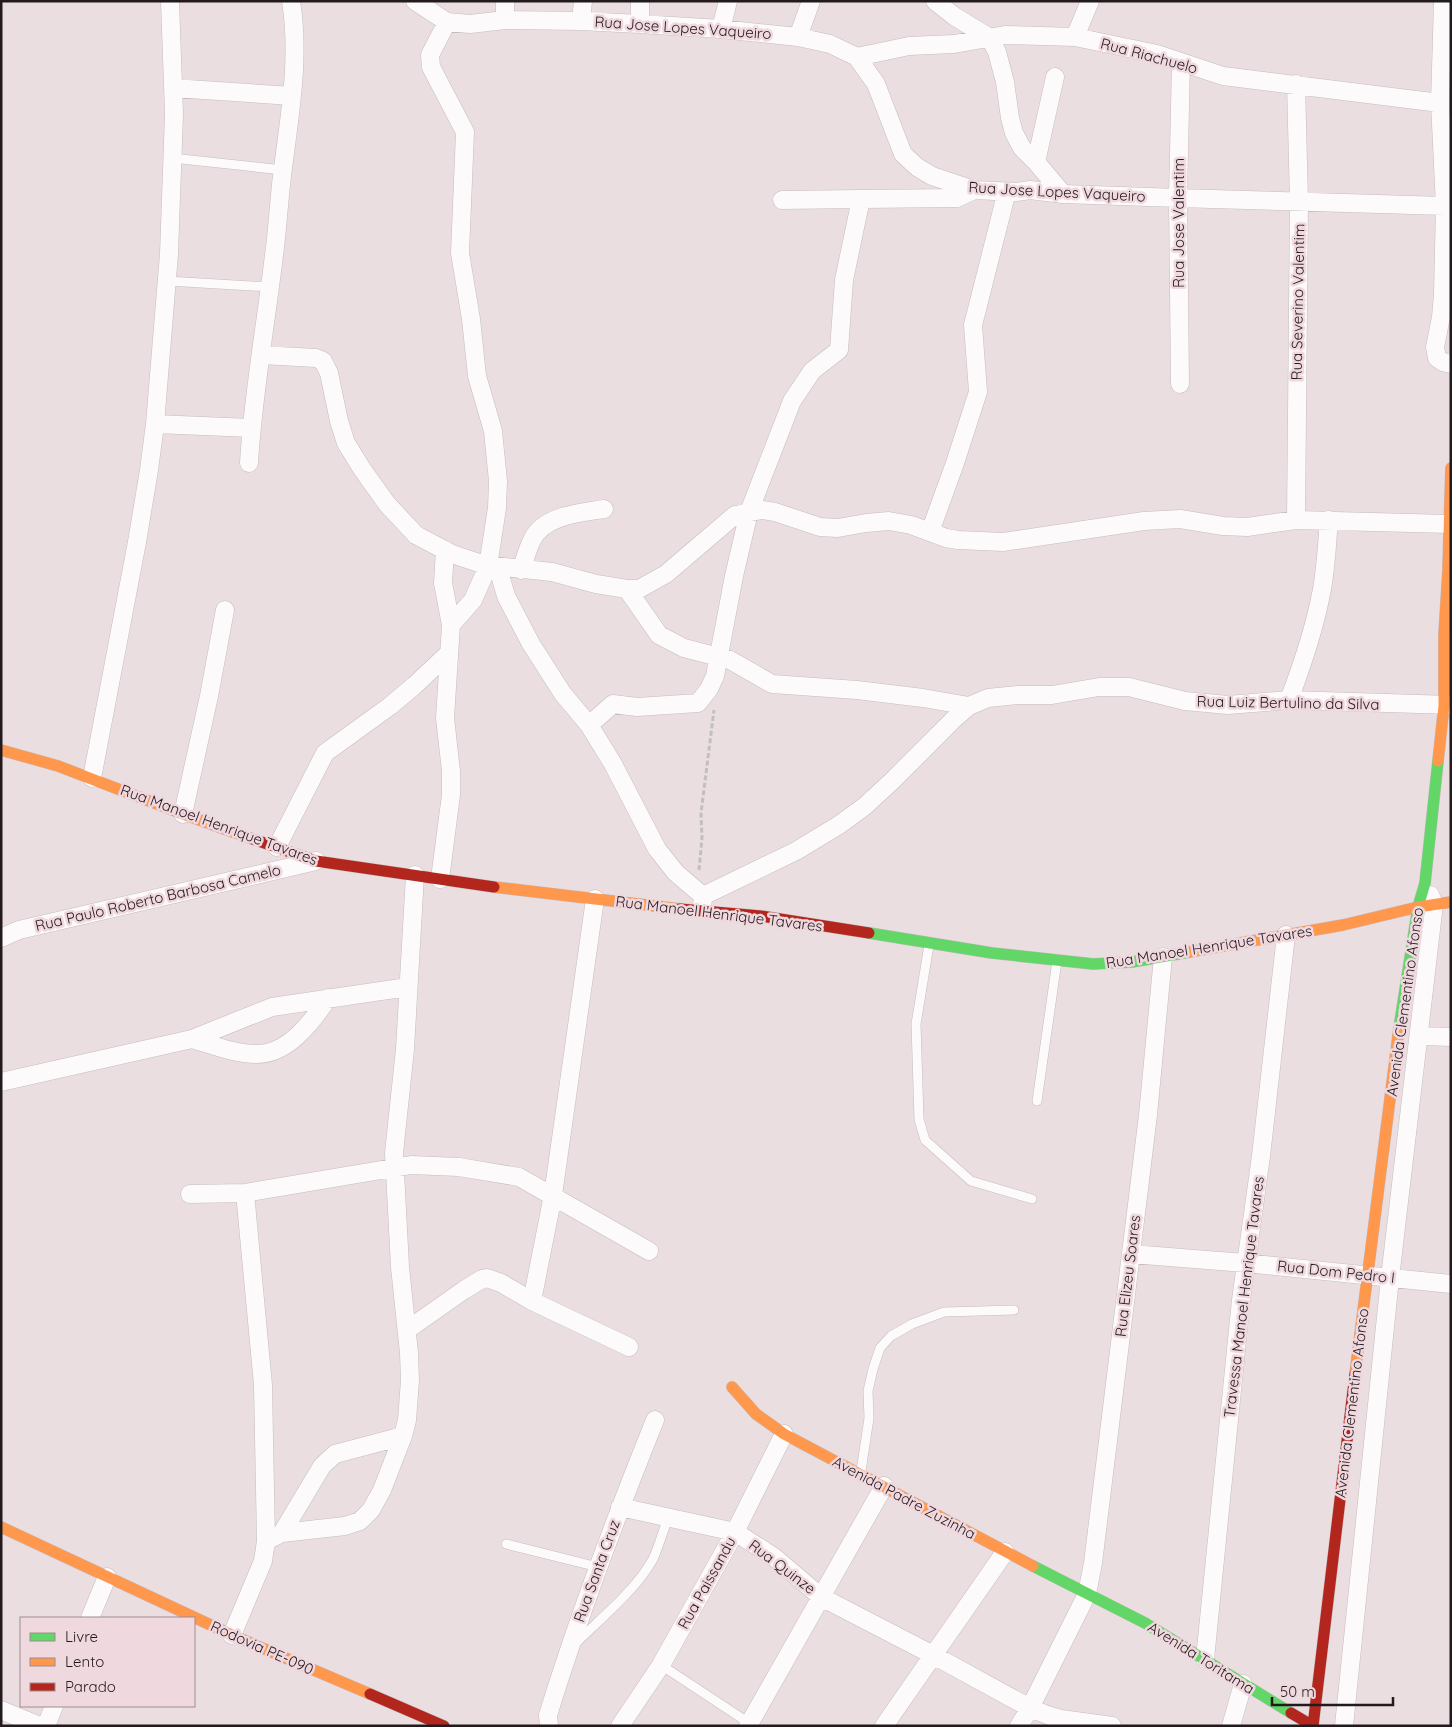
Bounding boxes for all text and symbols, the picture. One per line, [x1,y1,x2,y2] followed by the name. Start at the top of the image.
[594,12,772,43] street label: Rua Jose Lopes Vaqueiro
[1099,33,1200,78] street label: Rua Riachuelo
[1169,158,1188,288] street label: Rua Jose Valentim
[968,177,1146,206] street label: Rua Jose Lopes Vaqueiro
[1287,223,1308,381] street label: Rua Severino Valentim
[1196,691,1380,714] street label: Rua Luiz Bertulino da Silva
[118,780,320,869] street label: Rua Manoel Henrique Tavares
[33,860,283,935] street label: Rua Paulo Roberto Barbosa Camelo
[614,891,824,936] street label: Rua Manoel Henrique Tavares
[1382,906,1427,1098] street label: Avenida Clementino Afonso
[1105,921,1313,972] street label: Rua Manoel Henrique Tavares
[1219,1175,1268,1419] street label: Travessa Manoel Henrique Tavares
[1111,1214,1144,1338] street label: Rua Elizeu Soares
[1276,1256,1396,1287] street label: Rua Dom Pedro I
[1330,1307,1373,1499] street label: Avenida Clementino Afonso
[829,1452,979,1543] street label: Avenida Padre Zuzinha
[569,1517,624,1625] street label: Rua Santa Cruz
[673,1533,740,1632] street label: Rua Paissandu
[745,1535,820,1598] street label: Rua Quinze
[208,1616,317,1679] street label: Rodovia PE-090
[20,1617,195,1707] legend
[1144,1617,1258,1698] street label: Avenida Toritama
[65,1627,98,1646] text: Livre
[65,1652,104,1671] text: Lento
[1272,1674,1393,1706] scale bar
[65,1677,116,1696] text: Parado
[1280,1682,1315,1701] text: 50 m

